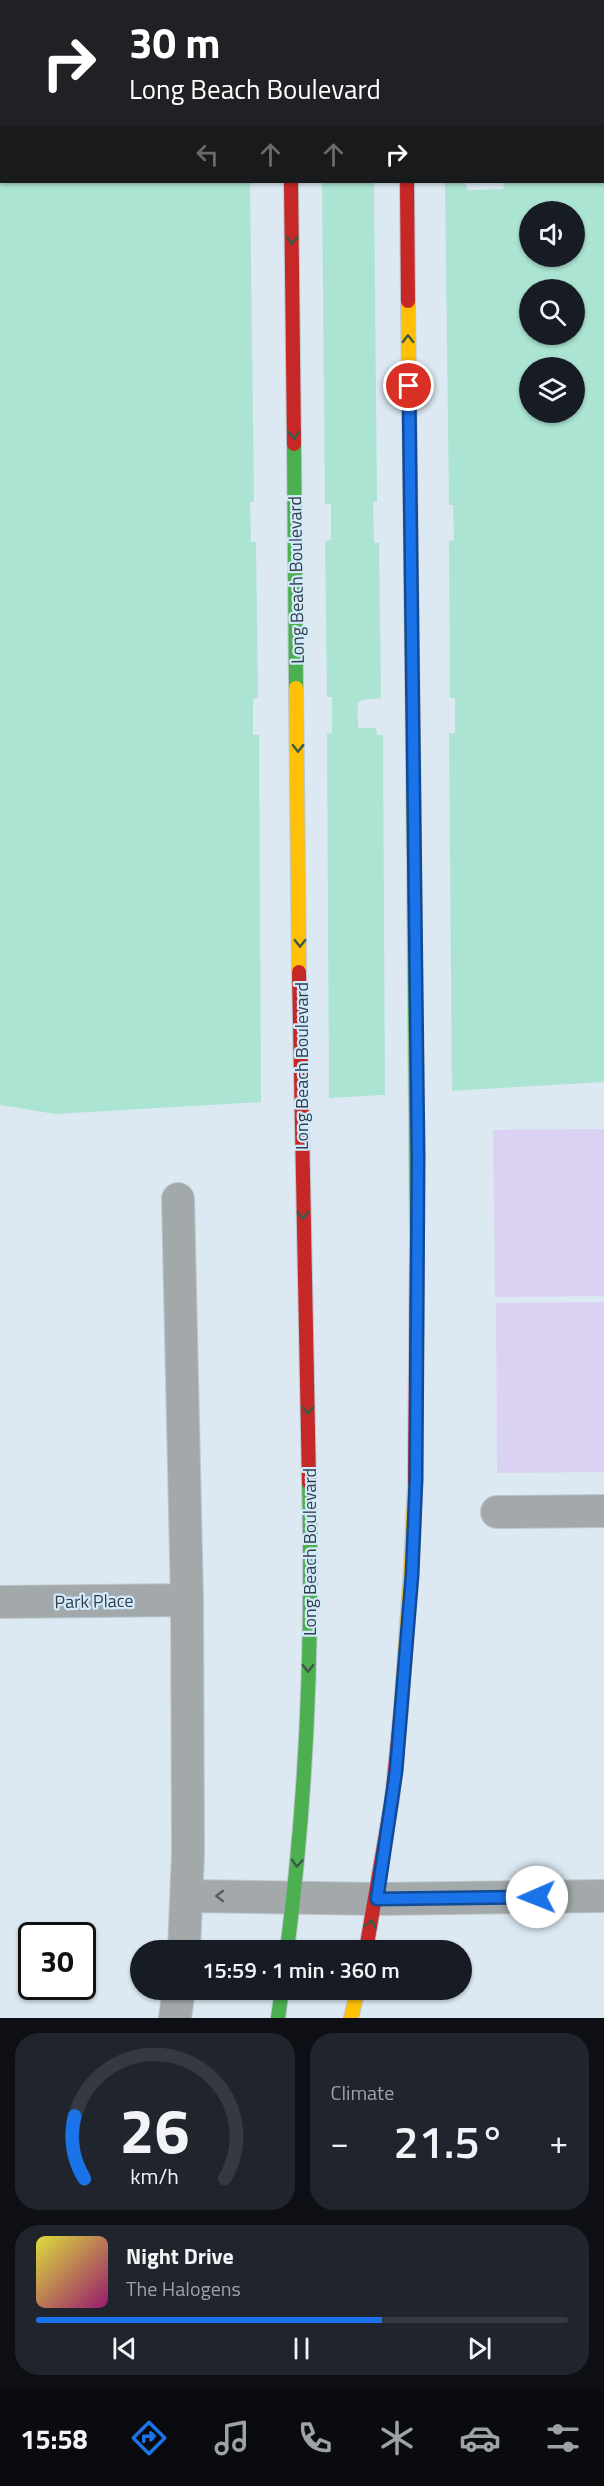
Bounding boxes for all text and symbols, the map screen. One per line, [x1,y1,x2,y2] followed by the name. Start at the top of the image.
[129,10,221,74] text: 30 m
[30,24,108,102] icon: right
[129,68,381,109] text: Long Beach Boulevard
[191,138,224,171] icon: left
[254,138,287,171] icon: ahead
[317,138,350,171] icon: ahead
[380,138,413,171] icon: right
[519,201,585,423] map controls
[519,201,585,267] button: sound
[286,235,298,244] one-way arrow
[519,279,585,345] button: search
[402,335,414,344] one-way arrow
[519,357,585,423] button: layers
[383,360,434,411] pin
[392,369,425,402] icon: arrive
[288,430,301,439] one-way arrow
[281,496,311,664] street label: Long Beach Boulevard
[292,744,304,753] one-way arrow
[294,939,306,948] one-way arrow
[288,982,315,1150] street label: Long Beach Boulevard
[297,1211,309,1220] one-way arrow
[302,1406,314,1415] one-way arrow
[296,1468,323,1636] street label: Long Beach Boulevard
[54,1587,134,1615] street label: Park Place
[302,1663,314,1672] one-way arrow
[290,1858,303,1867] one-way arrow
[505,1865,569,1929] position arrow
[215,1890,224,1902] one-way arrow
[364,1920,377,1930] one-way arrow
[18,1922,96,2000] speed limit sign: 30
[202,1953,400,1987] text: 15:59 · 1 min · 360 m
[331,2077,394,2108] text: Climate
[120,2082,190,2177] text: 26
[393,2107,505,2175] text: 21.5°
[331,2117,349,2167] text: −
[550,2117,568,2167] text: +
[130,2160,179,2192] text: km/h
[126,2239,234,2273] text: Night Drive
[126,2273,241,2304] text: The Halogens
[108,2332,141,2365] icon: previous
[285,2332,318,2365] icon: pause
[463,2332,496,2365] icon: next
[128,2417,170,2459] icon: directions
[211,2417,253,2459] icon: music
[294,2417,336,2459] icon: phone
[376,2417,418,2459] icon: climate
[459,2417,501,2459] icon: car
[542,2417,584,2459] icon: filters
[20,2418,88,2459] text: 15:58

